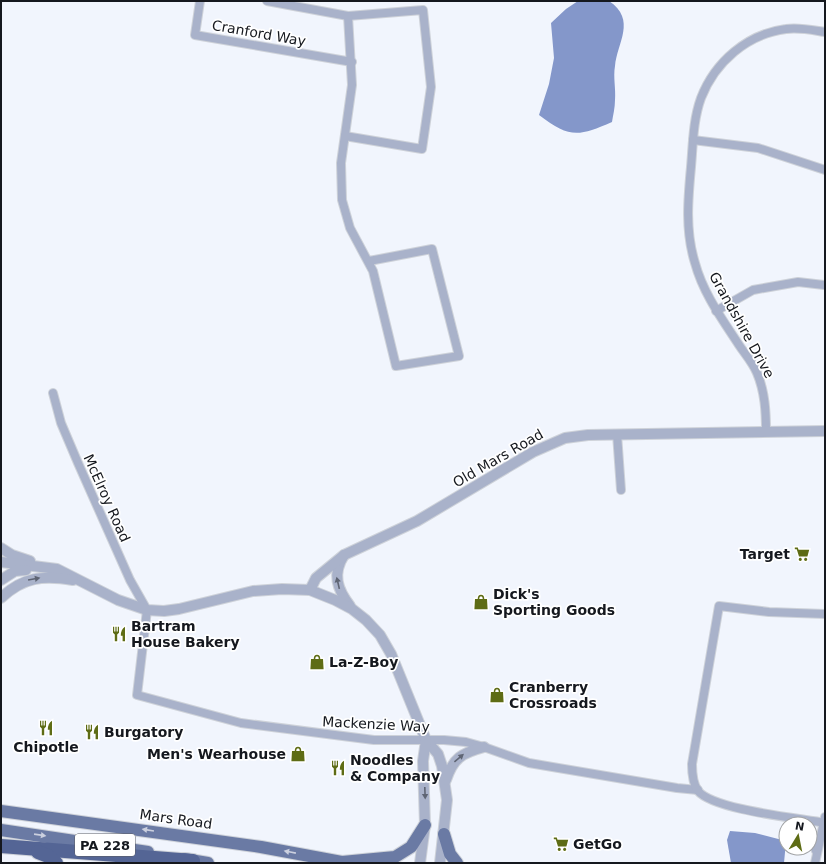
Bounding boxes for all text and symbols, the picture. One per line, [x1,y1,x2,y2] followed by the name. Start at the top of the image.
[211,17,307,49] street label: Cranford Way
[706,269,778,381] street label: Grandshire Drive
[450,426,546,490] street label: Old Mars Road
[80,452,134,544] street label: McElroy Road
[793,545,811,563] supermarket icon: Target
[740,546,790,562] place label: Target
[28,576,40,582] one-way arrow
[334,577,340,589] one-way arrow
[493,586,615,618] place label: Dick's Sporting Goods
[472,593,490,611] shop icon: Dick's Sporting Goods
[131,618,240,650] place label: Bartram House Bakery
[110,625,128,643] restaurant icon: Bartram House Bakery
[308,653,326,671] shop icon: La-Z-Boy
[329,654,398,670] place label: La-Z-Boy
[509,679,597,711] place label: Cranberry Crossroads
[488,686,506,704] shop icon: Cranberry Crossroads
[322,713,430,735] street label: Mackenzie Way
[37,719,55,737] restaurant icon: Chipotle
[83,723,101,741] restaurant icon: Burgatory
[104,724,183,740] place label: Burgatory
[13,739,79,755] place label: Chipotle
[289,745,307,763] shop icon: Men's Wearhouse
[147,746,286,762] place label: Men's Wearhouse
[350,752,440,784] place label: Noodles & Company
[453,754,464,763] one-way arrow
[329,759,347,777] restaurant icon: Noodles & Company
[421,787,428,799] one-way arrow
[139,806,213,832] street label: Mars Road
[778,816,818,856] north arrow
[794,819,805,834] text: N
[142,827,154,833] one-way arrow
[34,832,46,838] one-way arrow
[75,834,135,856] road number: PA 228
[552,835,570,853] supermarket icon: GetGo
[573,836,622,852] place label: GetGo
[283,849,296,855] one-way arrow

